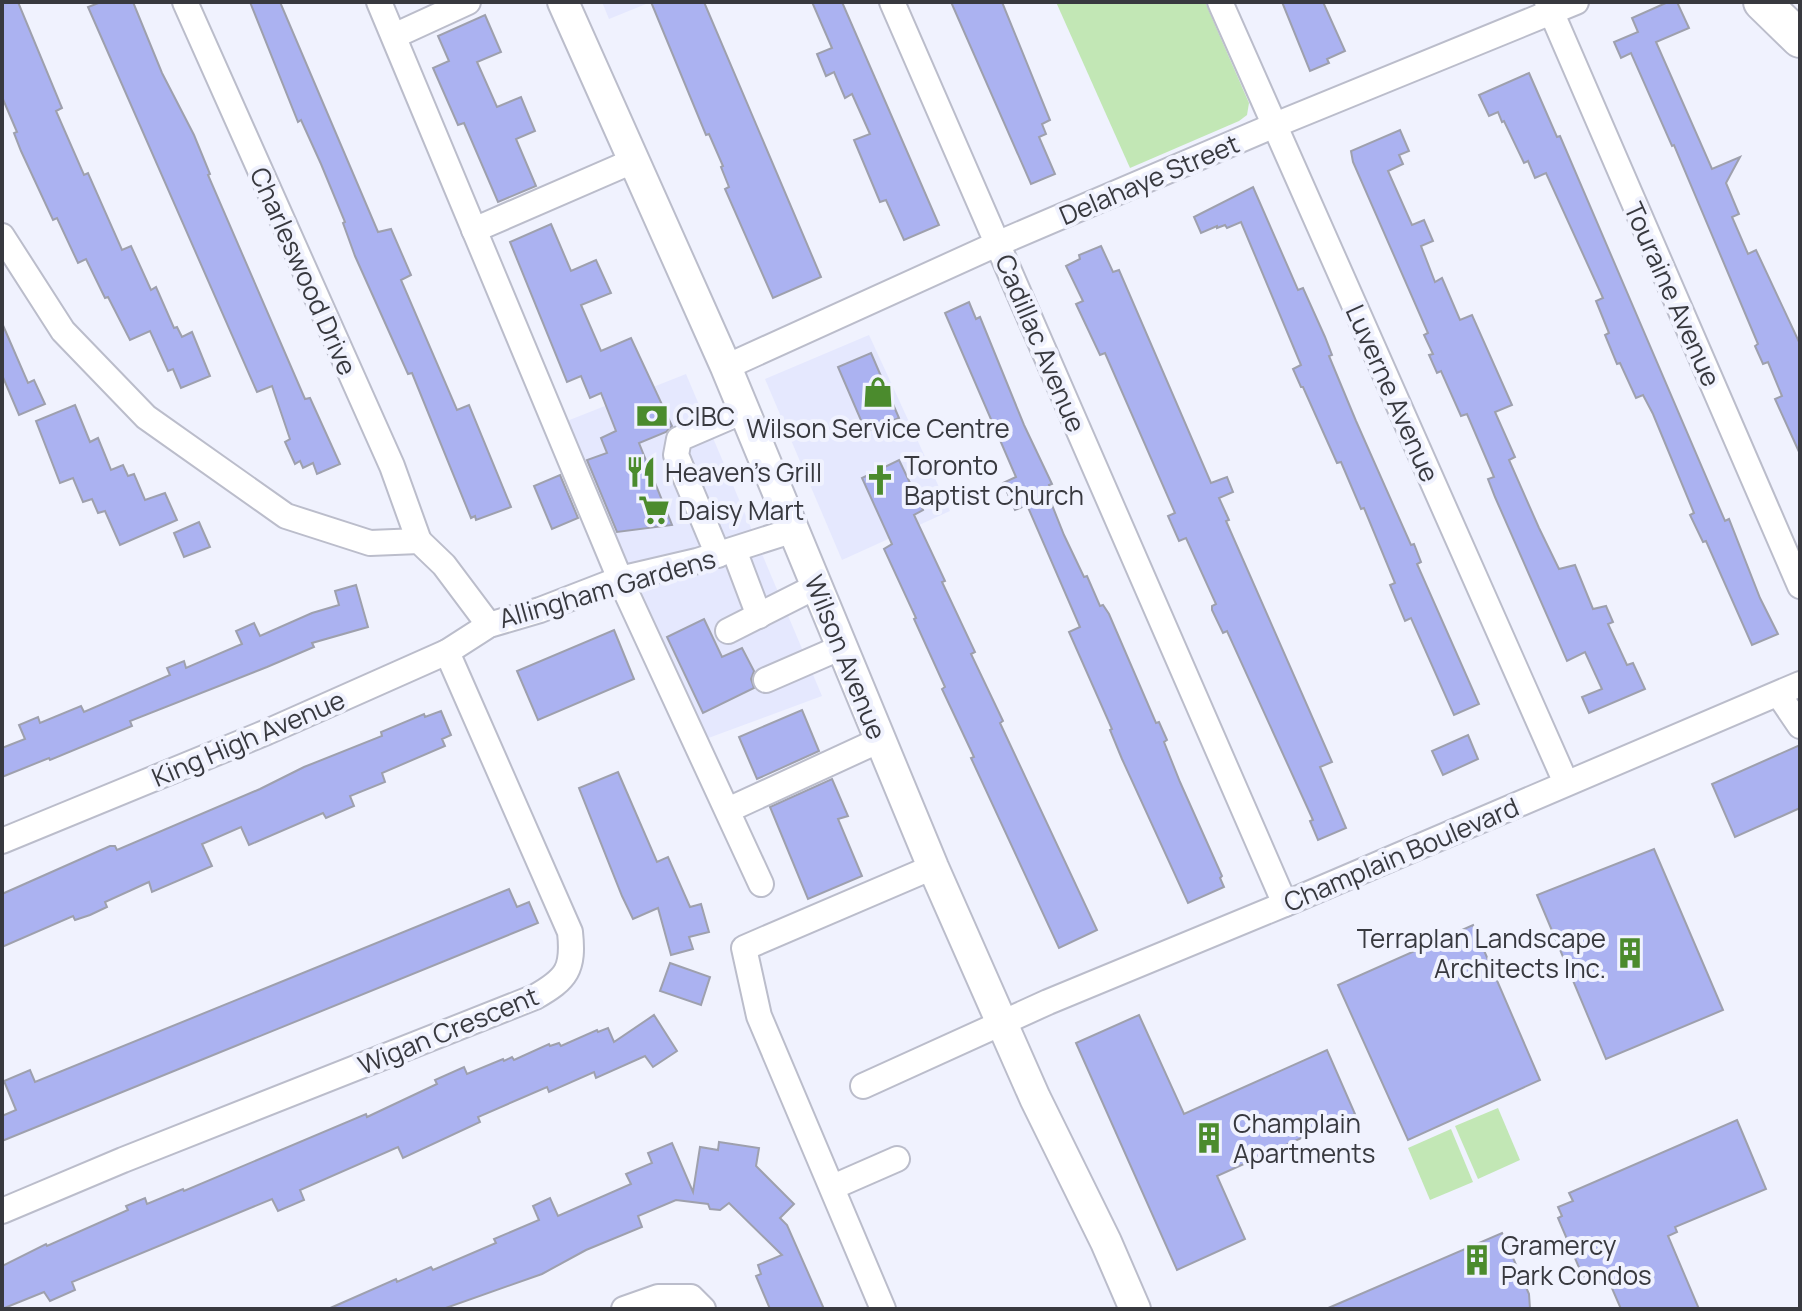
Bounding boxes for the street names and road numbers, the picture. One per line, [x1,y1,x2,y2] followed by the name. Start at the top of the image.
[1053,125,1245,233] street label: Delahaye Street
[242,161,366,381] street label: Charleswood Drive
[1616,196,1730,392] street label: Touraine Avenue
[987,249,1095,437] street label: Cadillac Avenue
[1338,299,1448,487] street label: Luverne Avenue
[494,540,720,636] street label: Allingham Gardens
[797,569,895,745] street label: Wilson Avenue
[146,681,350,795] street label: King High Avenue
[1278,788,1524,920] street label: Champlain Boulevard
[352,977,544,1083] street label: Wigan Crescent

